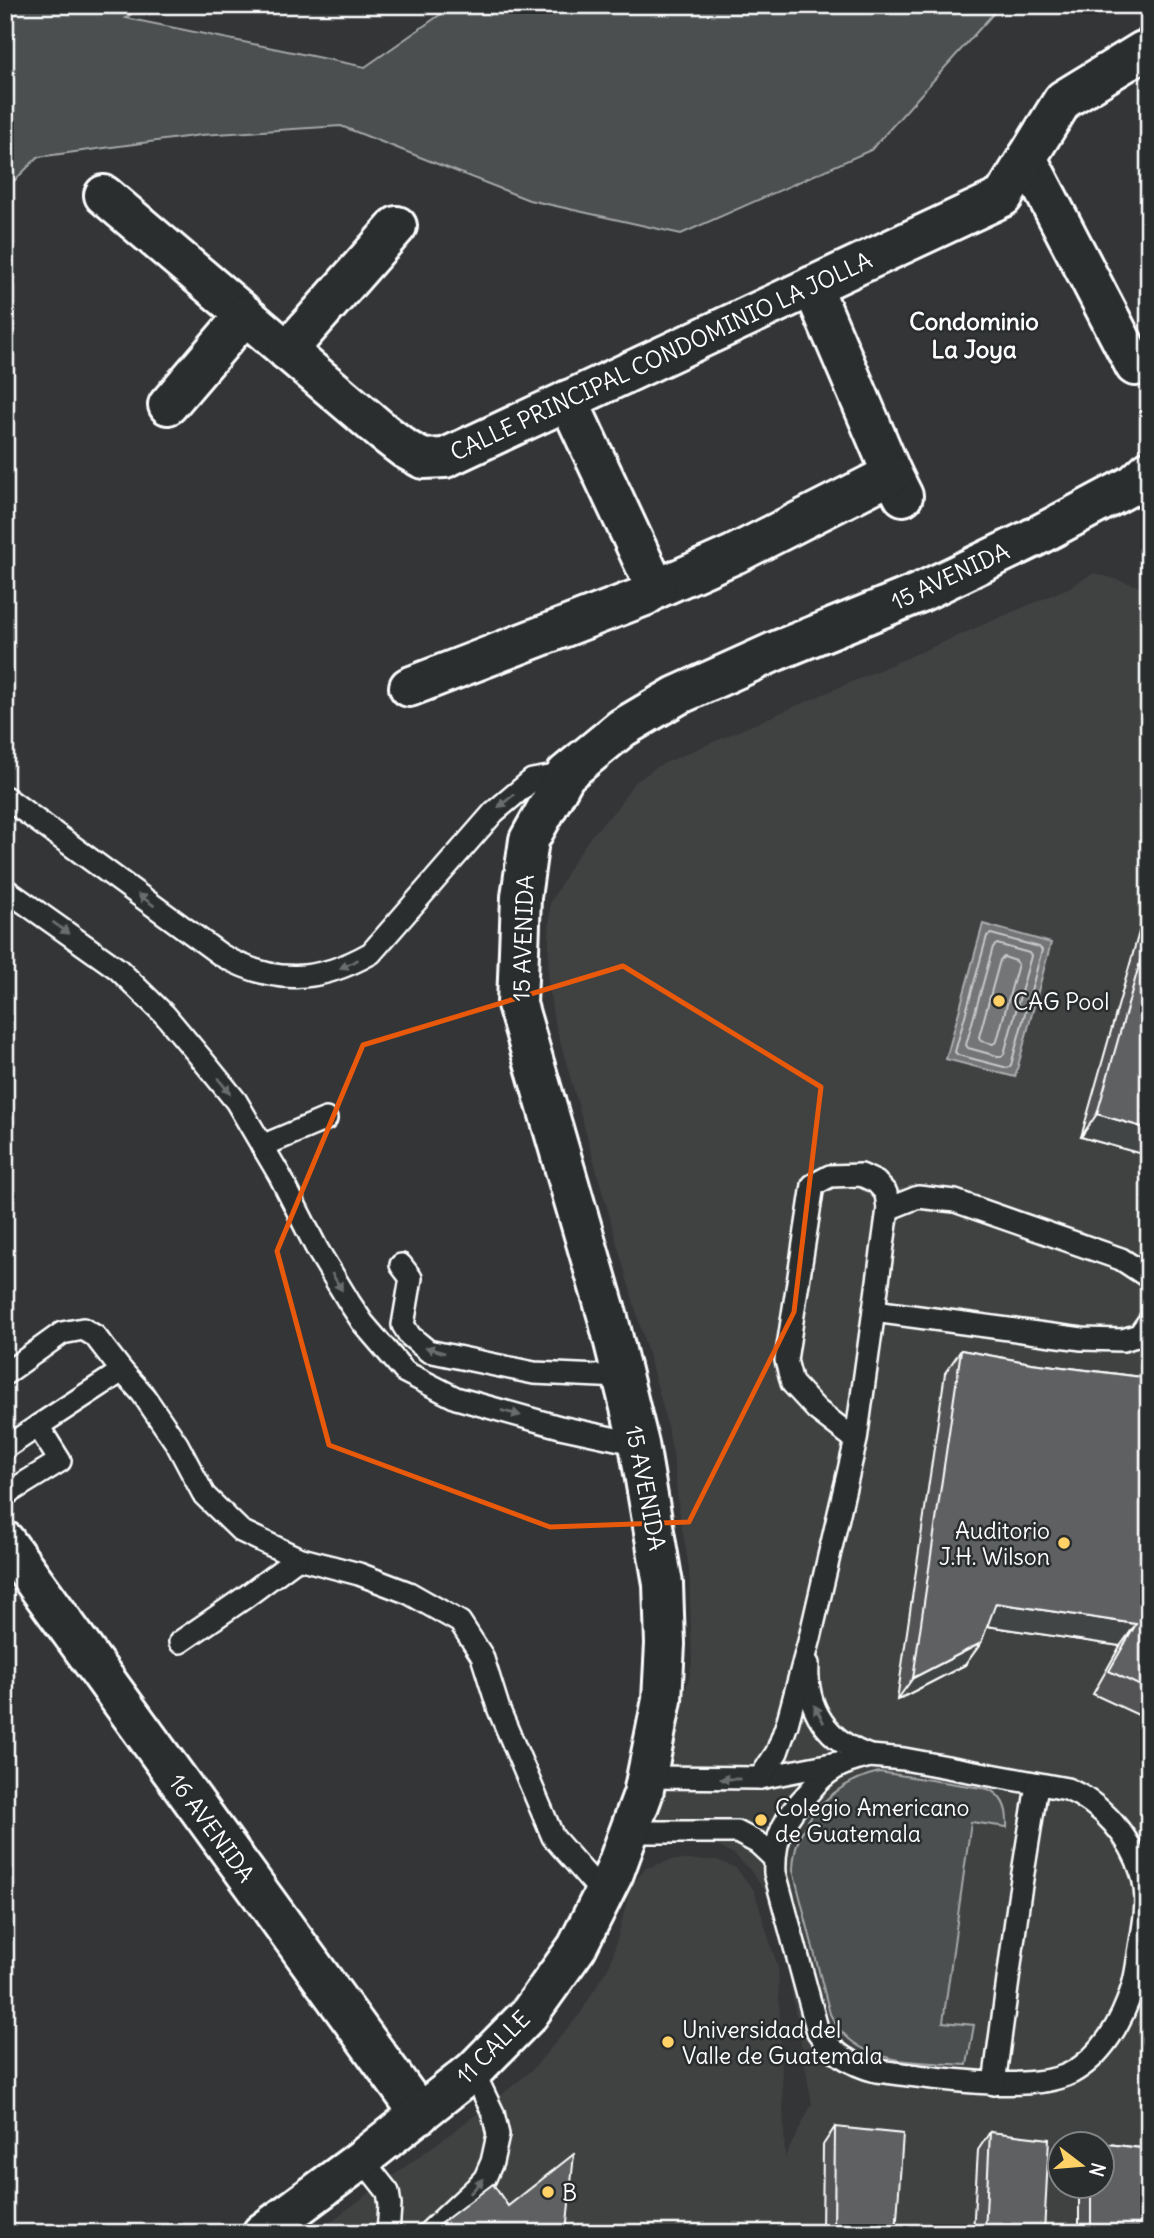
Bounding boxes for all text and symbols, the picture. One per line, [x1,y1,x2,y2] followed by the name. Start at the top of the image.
[446,245,876,467] street label: CALLE PRINCIPAL CONDOMINIO LA JOLLA
[909,306,1039,364] district label: Condominio La Joya
[886,536,1014,616] street label: 15 AVENIDA
[497,794,515,809] one-way arrow
[506,874,540,1002] street label: 15 AVENIDA
[137,893,155,907] one-way arrow
[52,921,70,935] one-way arrow
[339,958,359,970] one-way arrow
[1013,987,1109,1016] place label: CAG Pool
[991,993,1007,1009] marker: CAG Pool
[216,1076,231,1094] one-way arrow
[330,1273,343,1292] one-way arrow
[424,1345,445,1355] one-way arrow
[501,1409,522,1419] one-way arrow
[620,1423,672,1553] street label: 15 AVENIDA
[939,1516,1050,1571] place label: Auditorio J.H. Wilson
[1056,1535,1072,1551] marker: Auditorio J.H. Wilson
[813,1704,825,1724] one-way arrow
[163,1768,261,1888] street label: 16 AVENIDA
[719,1773,741,1785] one-way arrow
[775,1793,970,1848] place label: Colegio Americano de Guatemala
[753,1812,769,1828] marker: Colegio Americano de Guatemala
[450,2004,536,2090] street label: 11 CALLE
[682,2015,883,2070] place label: Universidad del Valle de Guatemala
[660,2034,676,2050] marker: Universidad del Valle de Guatemala
[1046,2130,1116,2200] north arrow
[1084,2160,1111,2179] text: N
[469,2178,485,2195] one-way arrow
[562,2178,577,2207] place label: B
[540,2184,556,2200] marker: B

